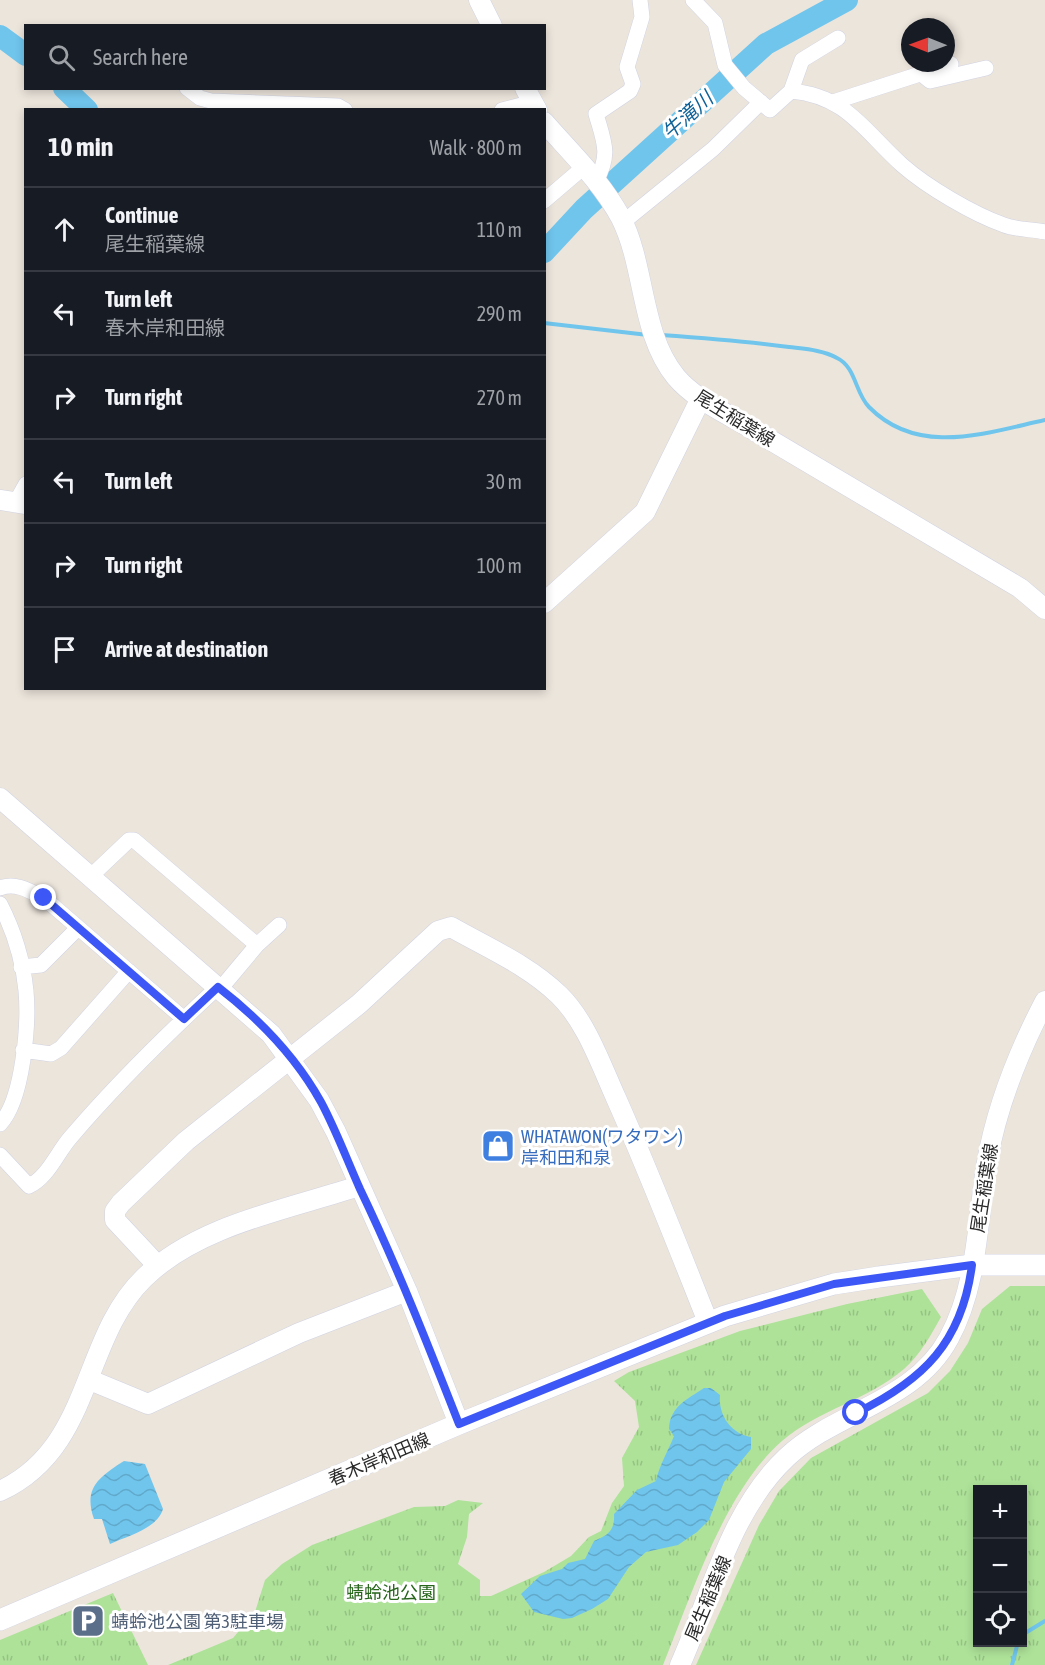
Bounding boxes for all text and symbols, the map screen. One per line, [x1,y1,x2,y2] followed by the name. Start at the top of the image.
[901,18,955,72] north arrow
[24,24,546,90] search box
[45,41,78,74] icon: search
[93,44,188,70] text: Search here
[657,85,718,144] water label: 牛滝川
[48,132,113,162] text: 10 min
[430,136,522,159] text: Walk · 800 m
[105,202,179,228] text: Continue
[48,213,81,246] icon: ahead
[477,218,522,241] text: 110 m
[105,232,205,255] text: 尾生稲葉線
[105,286,172,312] text: Turn left
[48,297,81,330] icon: left
[477,302,522,325] text: 290 m
[105,316,225,339] text: 春木岸和田線
[48,381,81,414] icon: right
[105,384,182,410] text: Turn right
[691,385,779,451] street label: 尾生稲葉線
[477,386,522,409] text: 270 m
[48,465,81,498] icon: left
[105,468,172,494] text: Turn left
[486,470,522,493] text: 30 m
[48,549,81,582] icon: right
[105,552,182,578] text: Turn right
[477,554,522,577] text: 100 m
[48,633,81,666] icon: arrive
[105,636,268,662] text: Arrive at destination
[30,884,56,910] route end
[521,1126,683,1168] place label: WHATAWON(ワタワン) 岸和田和泉
[480,1128,516,1164] shop icon: WHATAWON(ワタワン) 岸和田和泉
[967,1142,1001,1234] street label: 尾生稲葉線
[842,1399,868,1425] route start
[325,1428,433,1490] street label: 春木岸和田線
[973,1485,1027,1647] map controls
[973,1485,1027,1539] button: +
[973,1539,1027,1593] button: −
[681,1552,735,1644] street label: 尾生稲葉線
[346,1582,436,1603] park label: 蜻蛉池公園
[973,1593,1027,1647] button: locate
[70,1603,106,1639] parking icon: 蜻蛉池公園 第3駐車場
[111,1611,284,1632] place label: 蜻蛉池公園 第3駐車場

